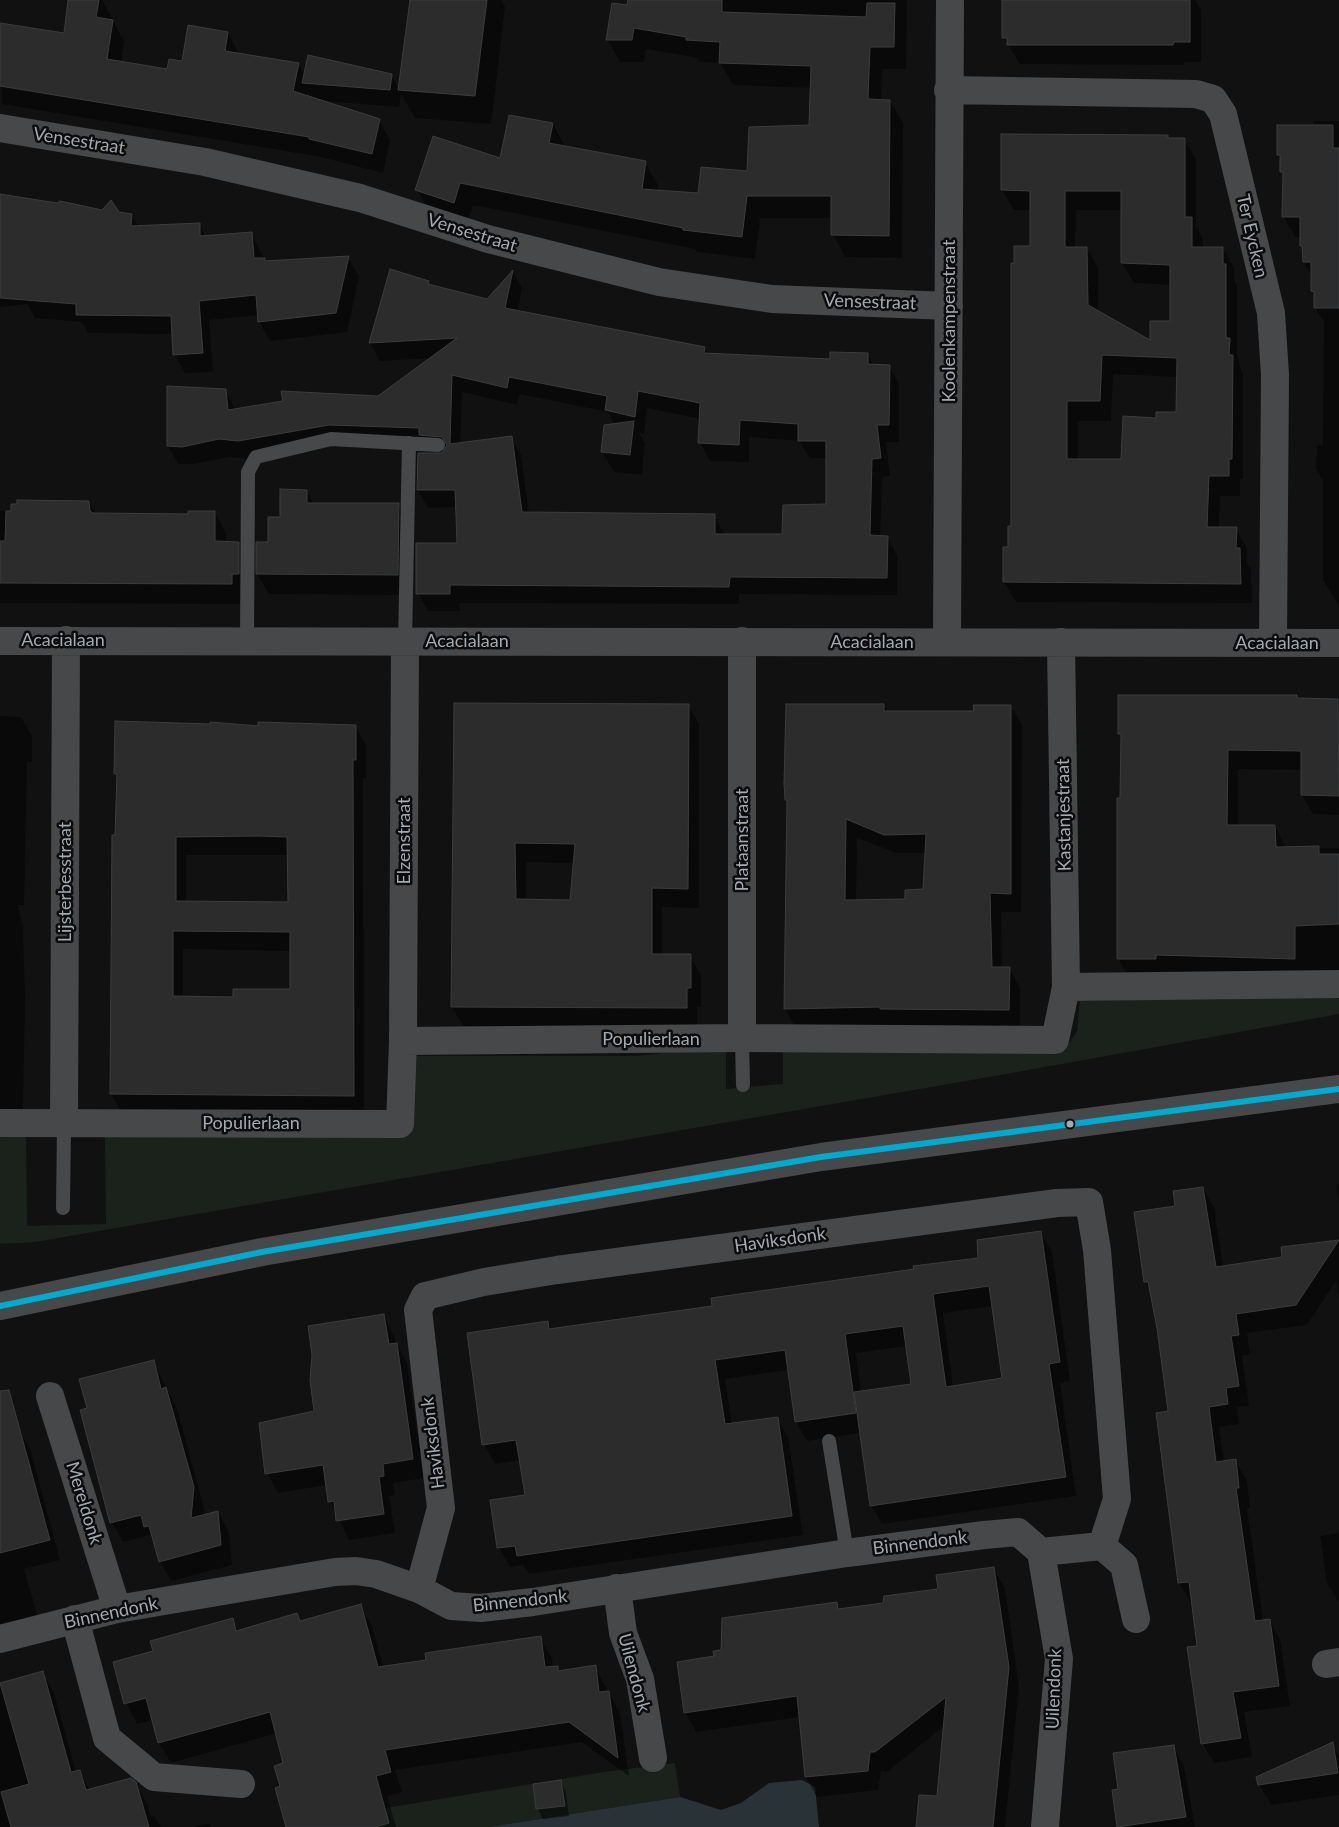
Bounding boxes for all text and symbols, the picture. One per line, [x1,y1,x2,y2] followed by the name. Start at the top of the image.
[32,123,126,159] street label: Vensestraat
[1232,192,1272,280] street label: Ter Eycken
[425,209,519,257] street label: Vensestraat
[938,240,960,402] street label: Koolenkampenstraat
[823,290,917,314] street label: Vensestraat
[21,629,105,651] street label: Acacialaan
[425,630,509,652] street label: Acacialaan
[830,631,914,653] street label: Acacialaan
[1235,632,1319,654] street label: Acacialaan
[1052,758,1076,872] street label: Kastanjestraat
[731,788,753,892] street label: Plataanstraat
[393,798,415,884] street label: Elzenstraat
[54,822,76,942] street label: Lijsterbesstraat
[602,1028,700,1050] street label: Populierlaan
[202,1112,300,1134] street label: Populierlaan
[1065,1119,1075,1129] unlabelled marker
[733,1223,827,1257] street label: Haviksdonk
[417,1396,449,1490] street label: Haviksdonk
[61,1459,107,1547] street label: Mereldonk
[872,1526,968,1560] street label: Binnendonk
[472,1585,568,1617] street label: Binnendonk
[62,1593,160,1633] street label: Binnendonk
[613,1631,655,1715] street label: Uilendonk
[1042,1648,1066,1730] street label: Uilendonk

